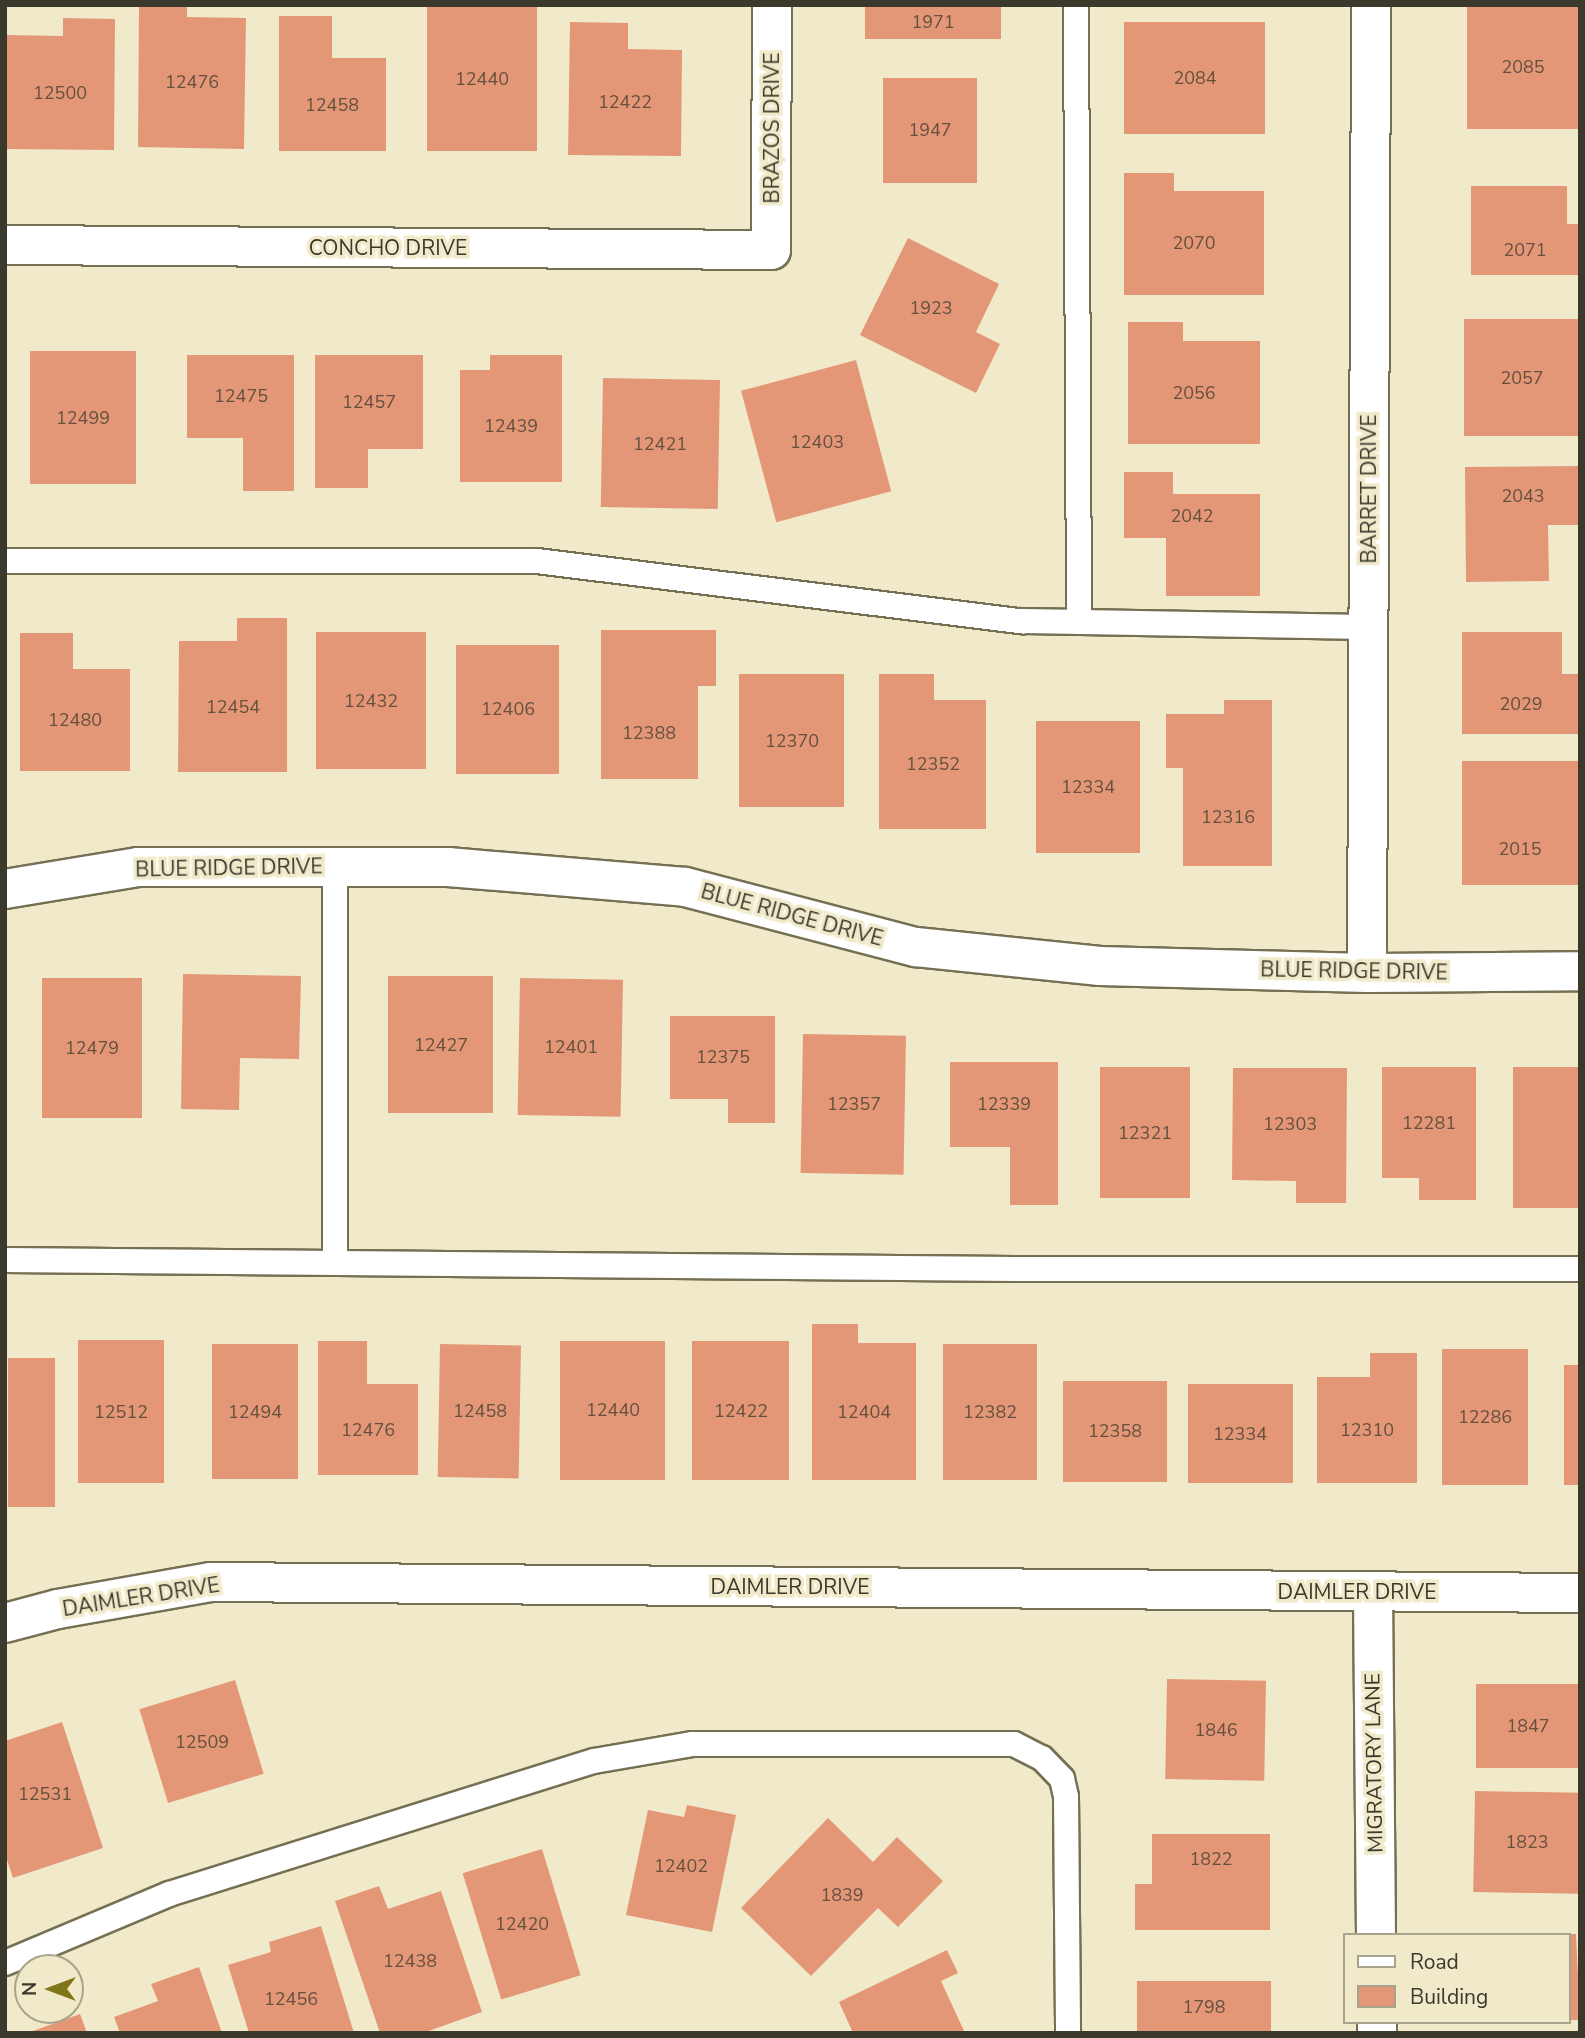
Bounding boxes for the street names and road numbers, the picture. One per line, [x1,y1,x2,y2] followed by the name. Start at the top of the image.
[759,52,785,204] street label: BRAZOS DRIVE
[309,235,467,261] street label: CONCHO DRIVE
[1356,414,1382,564] street label: BARRET DRIVE
[135,854,323,882] street label: BLUE RIDGE DRIVE
[698,879,886,951] street label: BLUE RIDGE DRIVE
[1260,957,1448,985] street label: BLUE RIDGE DRIVE
[61,1572,221,1622] street label: DAIMLER DRIVE
[711,1574,869,1600] street label: DAIMLER DRIVE
[1278,1579,1436,1605] street label: DAIMLER DRIVE
[1360,1673,1388,1853] street label: MIGRATORY LANE

